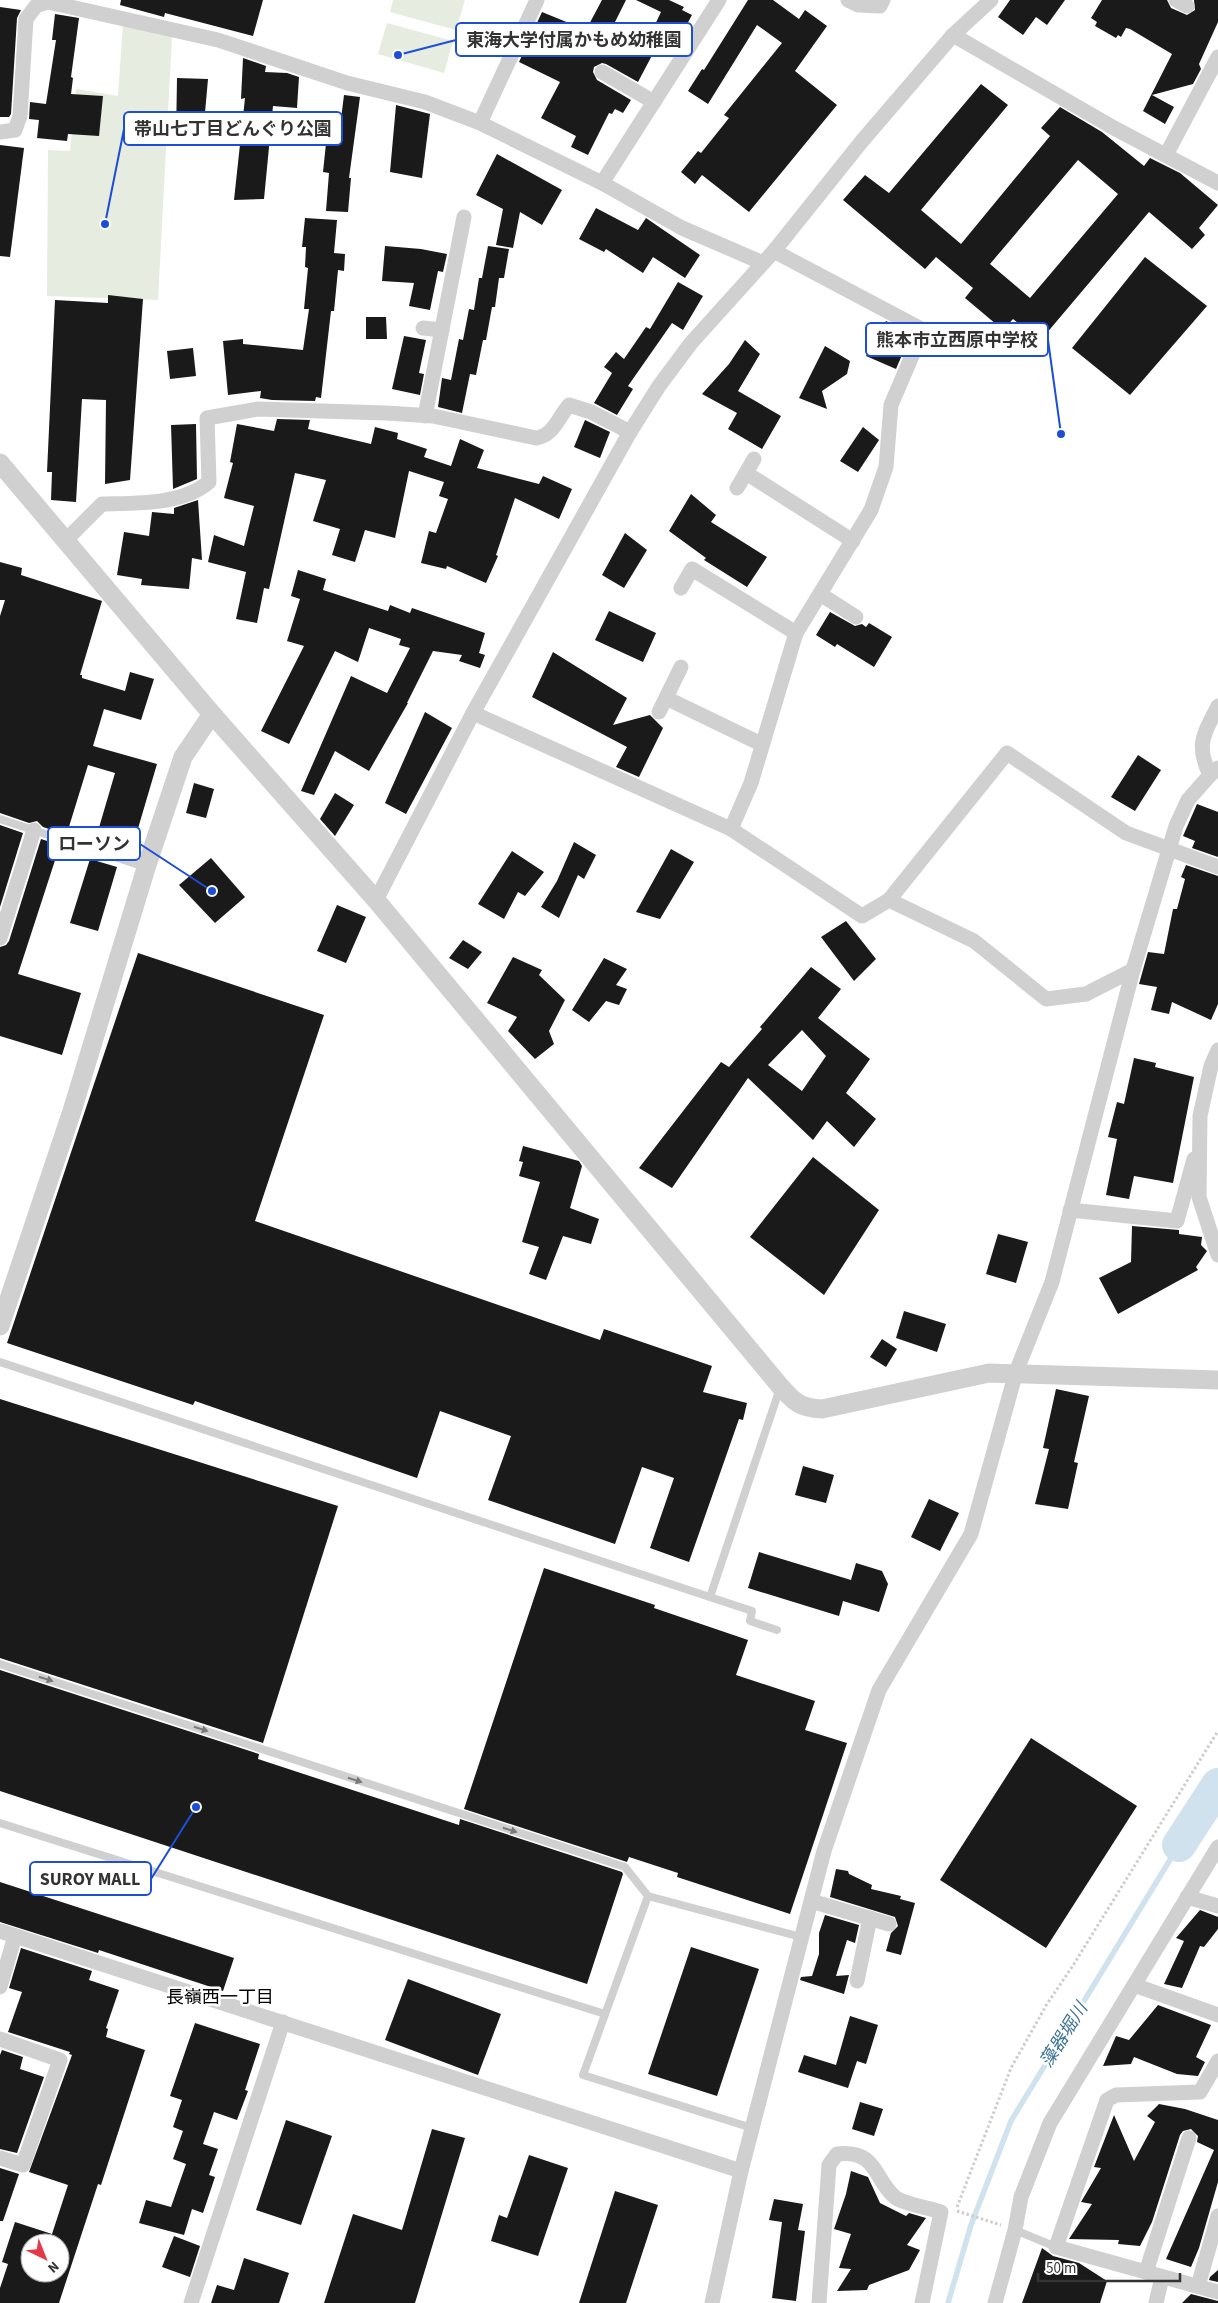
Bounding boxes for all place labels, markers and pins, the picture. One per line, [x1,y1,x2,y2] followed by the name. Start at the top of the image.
[456,23,692,56] callout: 東海大学付属かもめ幼稚園
[124,112,342,145] callout: 帯山七丁目どんぐり公園
[866,323,1048,356] callout: 熊本市立西原中学校
[48,827,140,860] callout: ローソン
[30,1862,151,1895] callout: SUROY MALL

